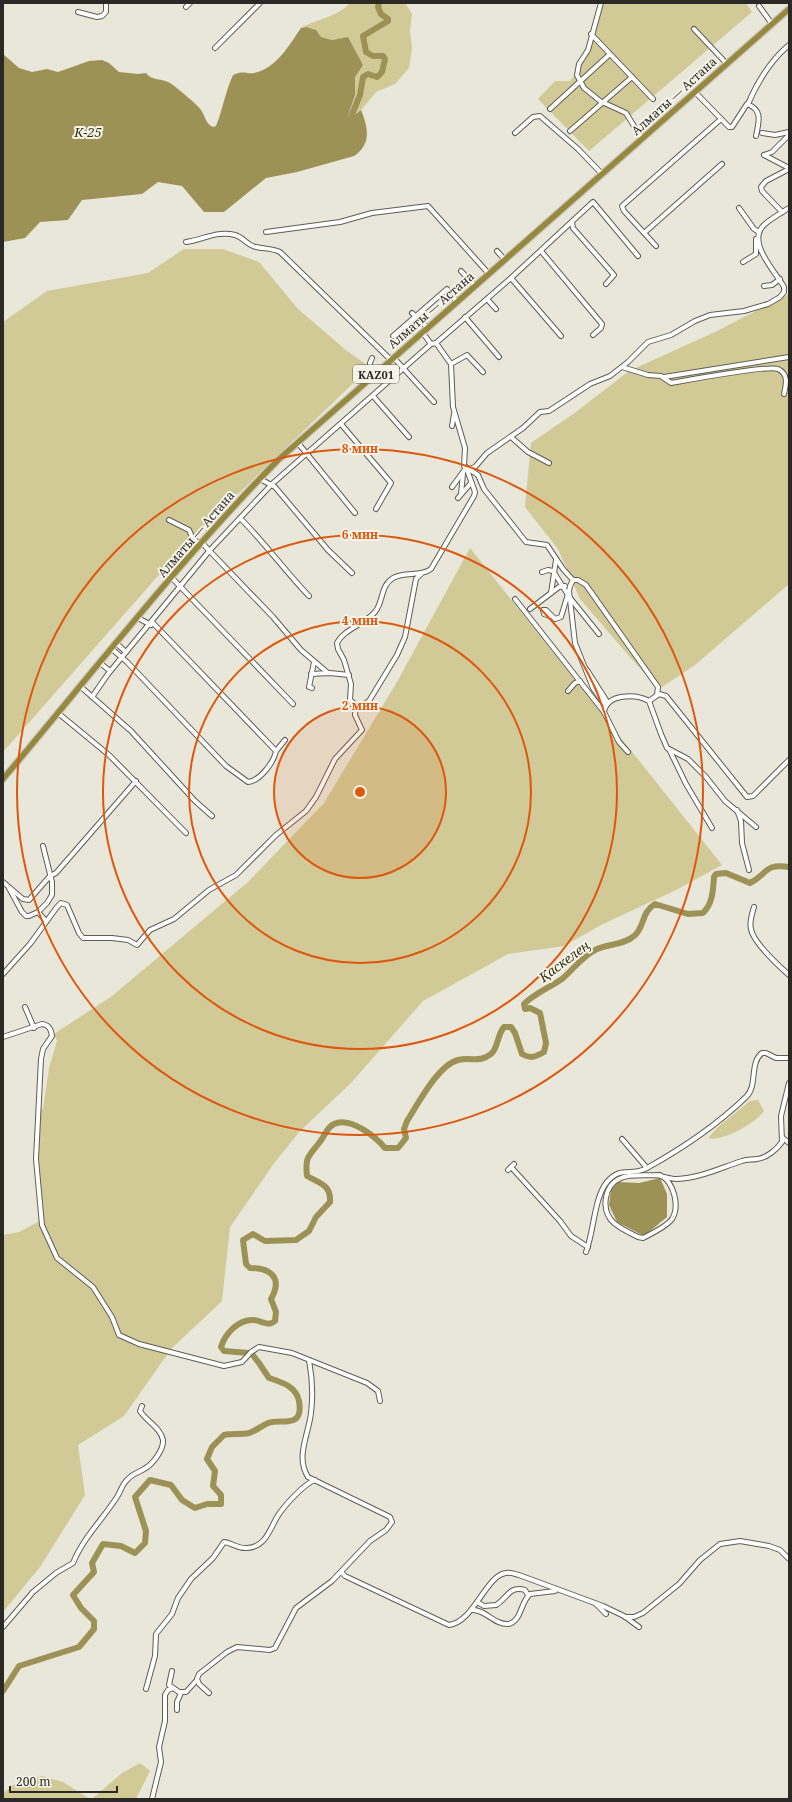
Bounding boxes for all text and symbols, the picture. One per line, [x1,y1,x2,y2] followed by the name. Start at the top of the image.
[628,53,720,139] street label: Алматы — Астана
[73,123,102,141] water label: К-25
[384,268,478,352] street label: Алматы — Астана
[353,365,399,383] road number: KАZ01
[342,440,378,457] text: 8 мин
[154,487,238,581] street label: Алматы — Астана
[342,526,378,543] text: 6 мин
[342,612,378,629] text: 4 мин
[342,697,378,714] text: 2 мин
[353,785,367,799] centre of rings
[534,936,593,987] water label: Қаскелең
[10,1768,117,1794] scale bar
[16,1773,51,1790] text: 200 m

